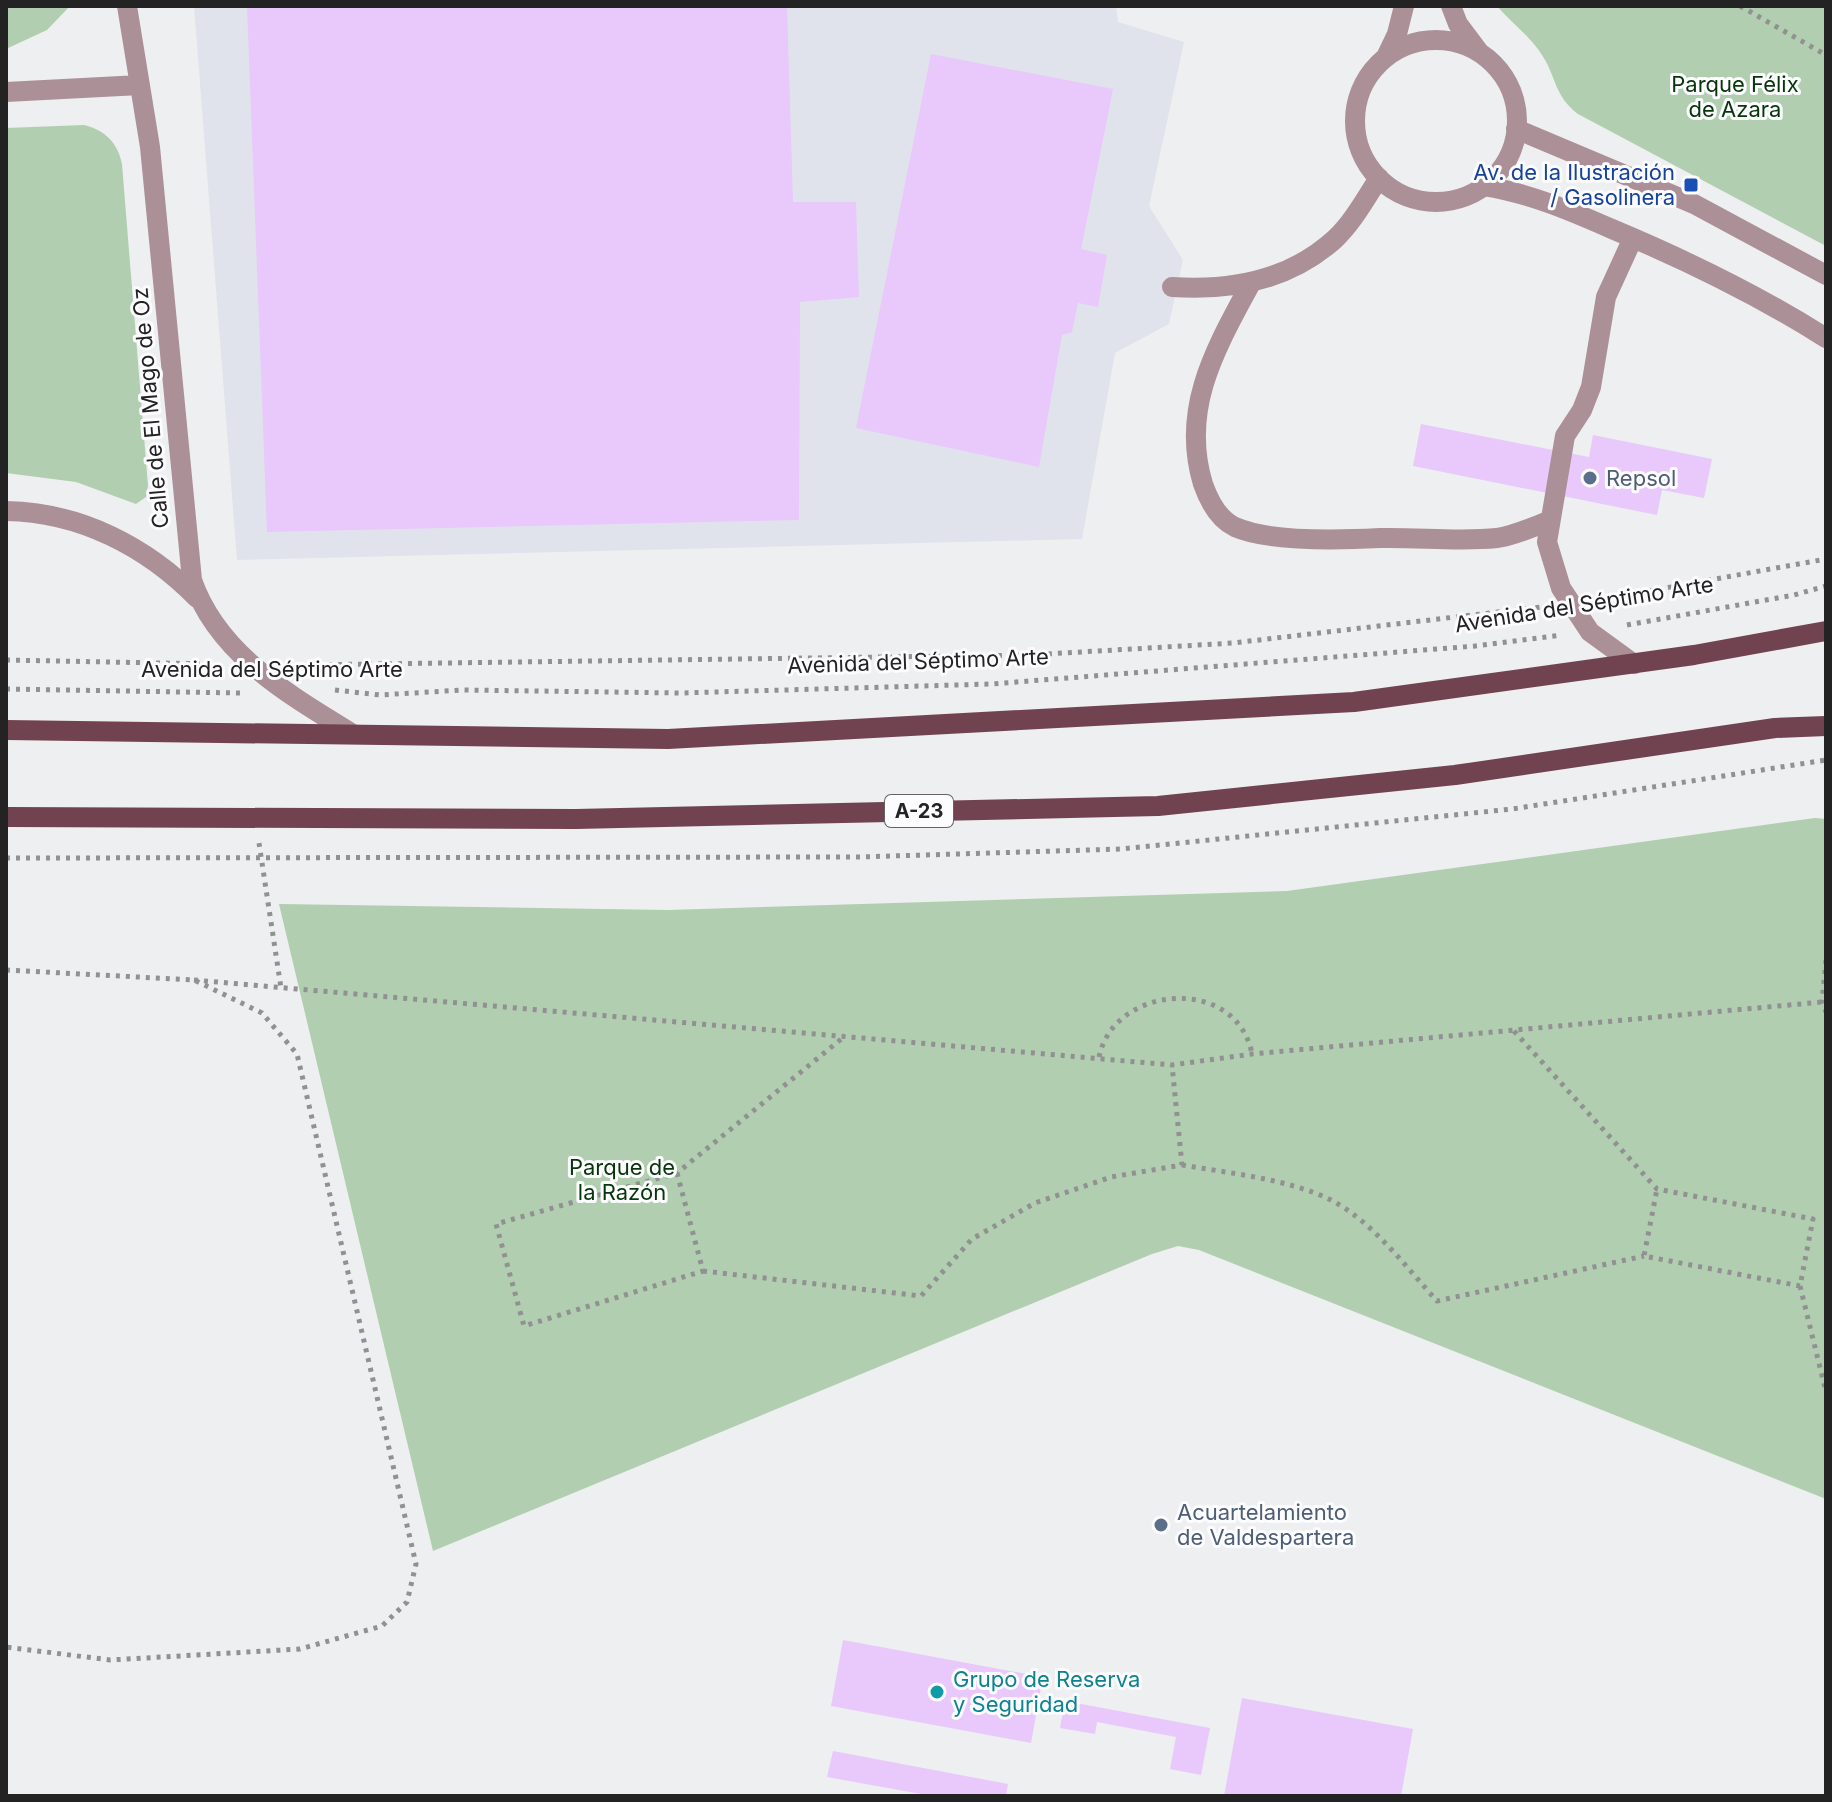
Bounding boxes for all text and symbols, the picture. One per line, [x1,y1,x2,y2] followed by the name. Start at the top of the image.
[1671,71,1799,122] park label: Parque Félix de Azara
[1473,159,1675,210] place label: Av. de la Ilustración / Gasolinera
[1682,176,1700,194] marker: Av. de la Ilustración / Gasolinera
[127,286,173,530] street label: Calle de El Mago de Oz
[1606,465,1676,491] place label: Repsol
[1581,469,1599,487] marker: Repsol
[1453,571,1715,637] street label: Avenida del Séptimo Arte
[787,643,1049,679] street label: Avenida del Séptimo Arte
[141,656,403,682] street label: Avenida del Séptimo Arte
[885,795,953,827] road number: A-23
[569,1154,675,1205] park label: Parque de la Razón
[1177,1499,1354,1550] place label: Acuartelamiento de Valdespartera
[1152,1516,1170,1534] marker: Acuartelamiento de Valdespartera
[953,1666,1140,1717] place label: Grupo de Reserva y Seguridad
[928,1683,946,1701] marker: Grupo de Reserva y Seguridad

